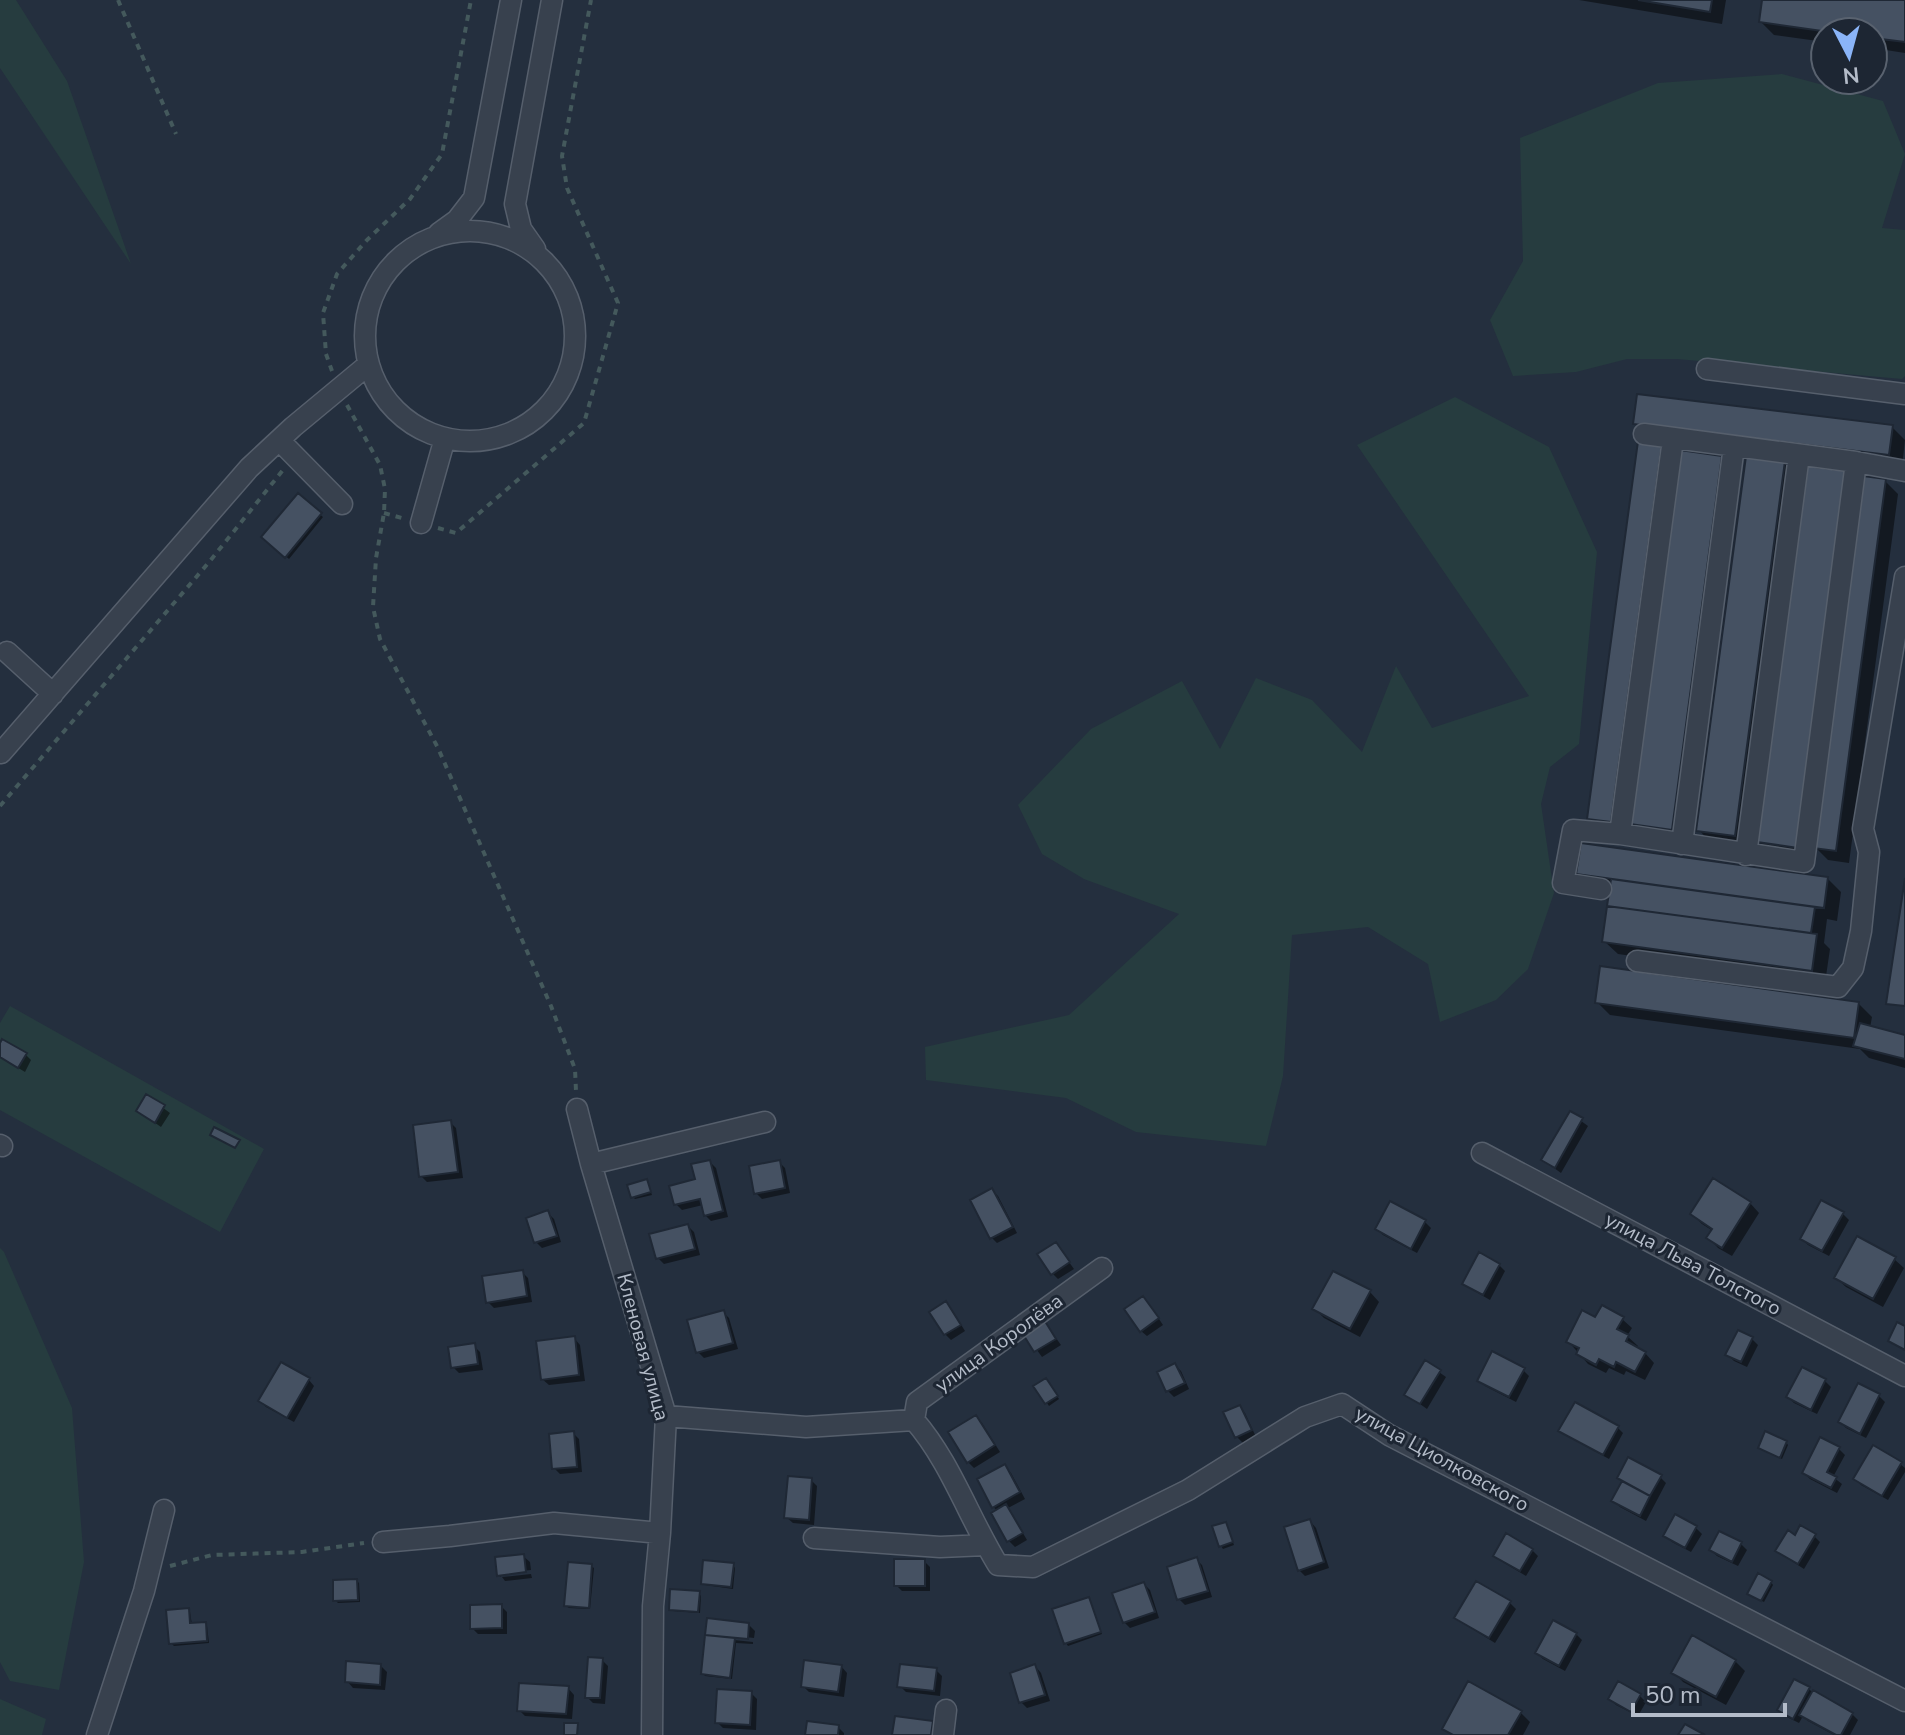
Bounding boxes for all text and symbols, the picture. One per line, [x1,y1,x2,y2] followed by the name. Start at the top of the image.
[1809,16,1889,96] north arrow
[1841,59,1861,91] text: N
[1600,1206,1786,1322] street label: улица Льва Толстого
[610,1270,676,1424] street label: Кленовая улица
[930,1287,1068,1399] street label: улица Королёва
[1350,1400,1534,1518] street label: улица Циолковского
[1633,1667,1785,1717] scale bar
[1645,1679,1701,1711] text: 50 m

